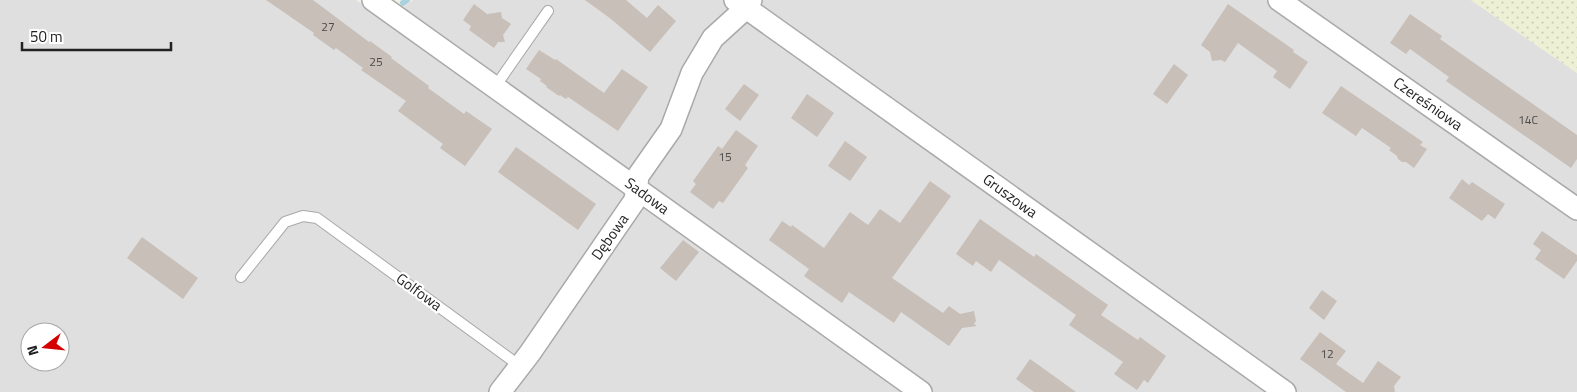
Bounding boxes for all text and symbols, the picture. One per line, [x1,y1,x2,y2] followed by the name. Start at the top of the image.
[321,17,335,36] house number: 27
[22,20,171,52] scale bar
[30,25,63,48] text: 50 m
[369,52,383,71] house number: 25
[1389,71,1468,136] street label: Czereśniowa
[1518,110,1538,129] house number: 14C
[718,147,732,166] house number: 15
[978,168,1043,224] street label: Gruszowa
[620,172,675,220] street label: Sadowa
[585,208,634,265] street label: Dębowa
[391,267,448,317] street label: Golfowa
[20,322,70,372] north arrow
[21,343,43,358] text: N
[1320,344,1334,363] house number: 12

